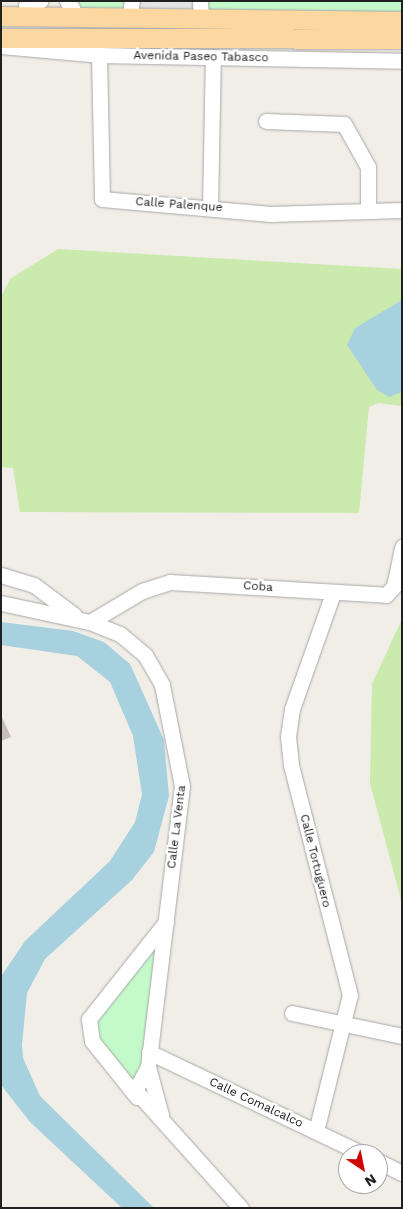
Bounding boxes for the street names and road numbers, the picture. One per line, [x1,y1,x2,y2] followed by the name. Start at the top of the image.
[133,49,269,65] street label: Avenida Paseo Tabasco
[135,195,223,215] street label: Calle Palenque
[243,579,273,595] street label: Coba
[165,784,189,870] street label: Calle La Venta
[296,813,334,909] street label: Calle Tortuguero
[207,1075,305,1131] street label: Calle Comalcalco

